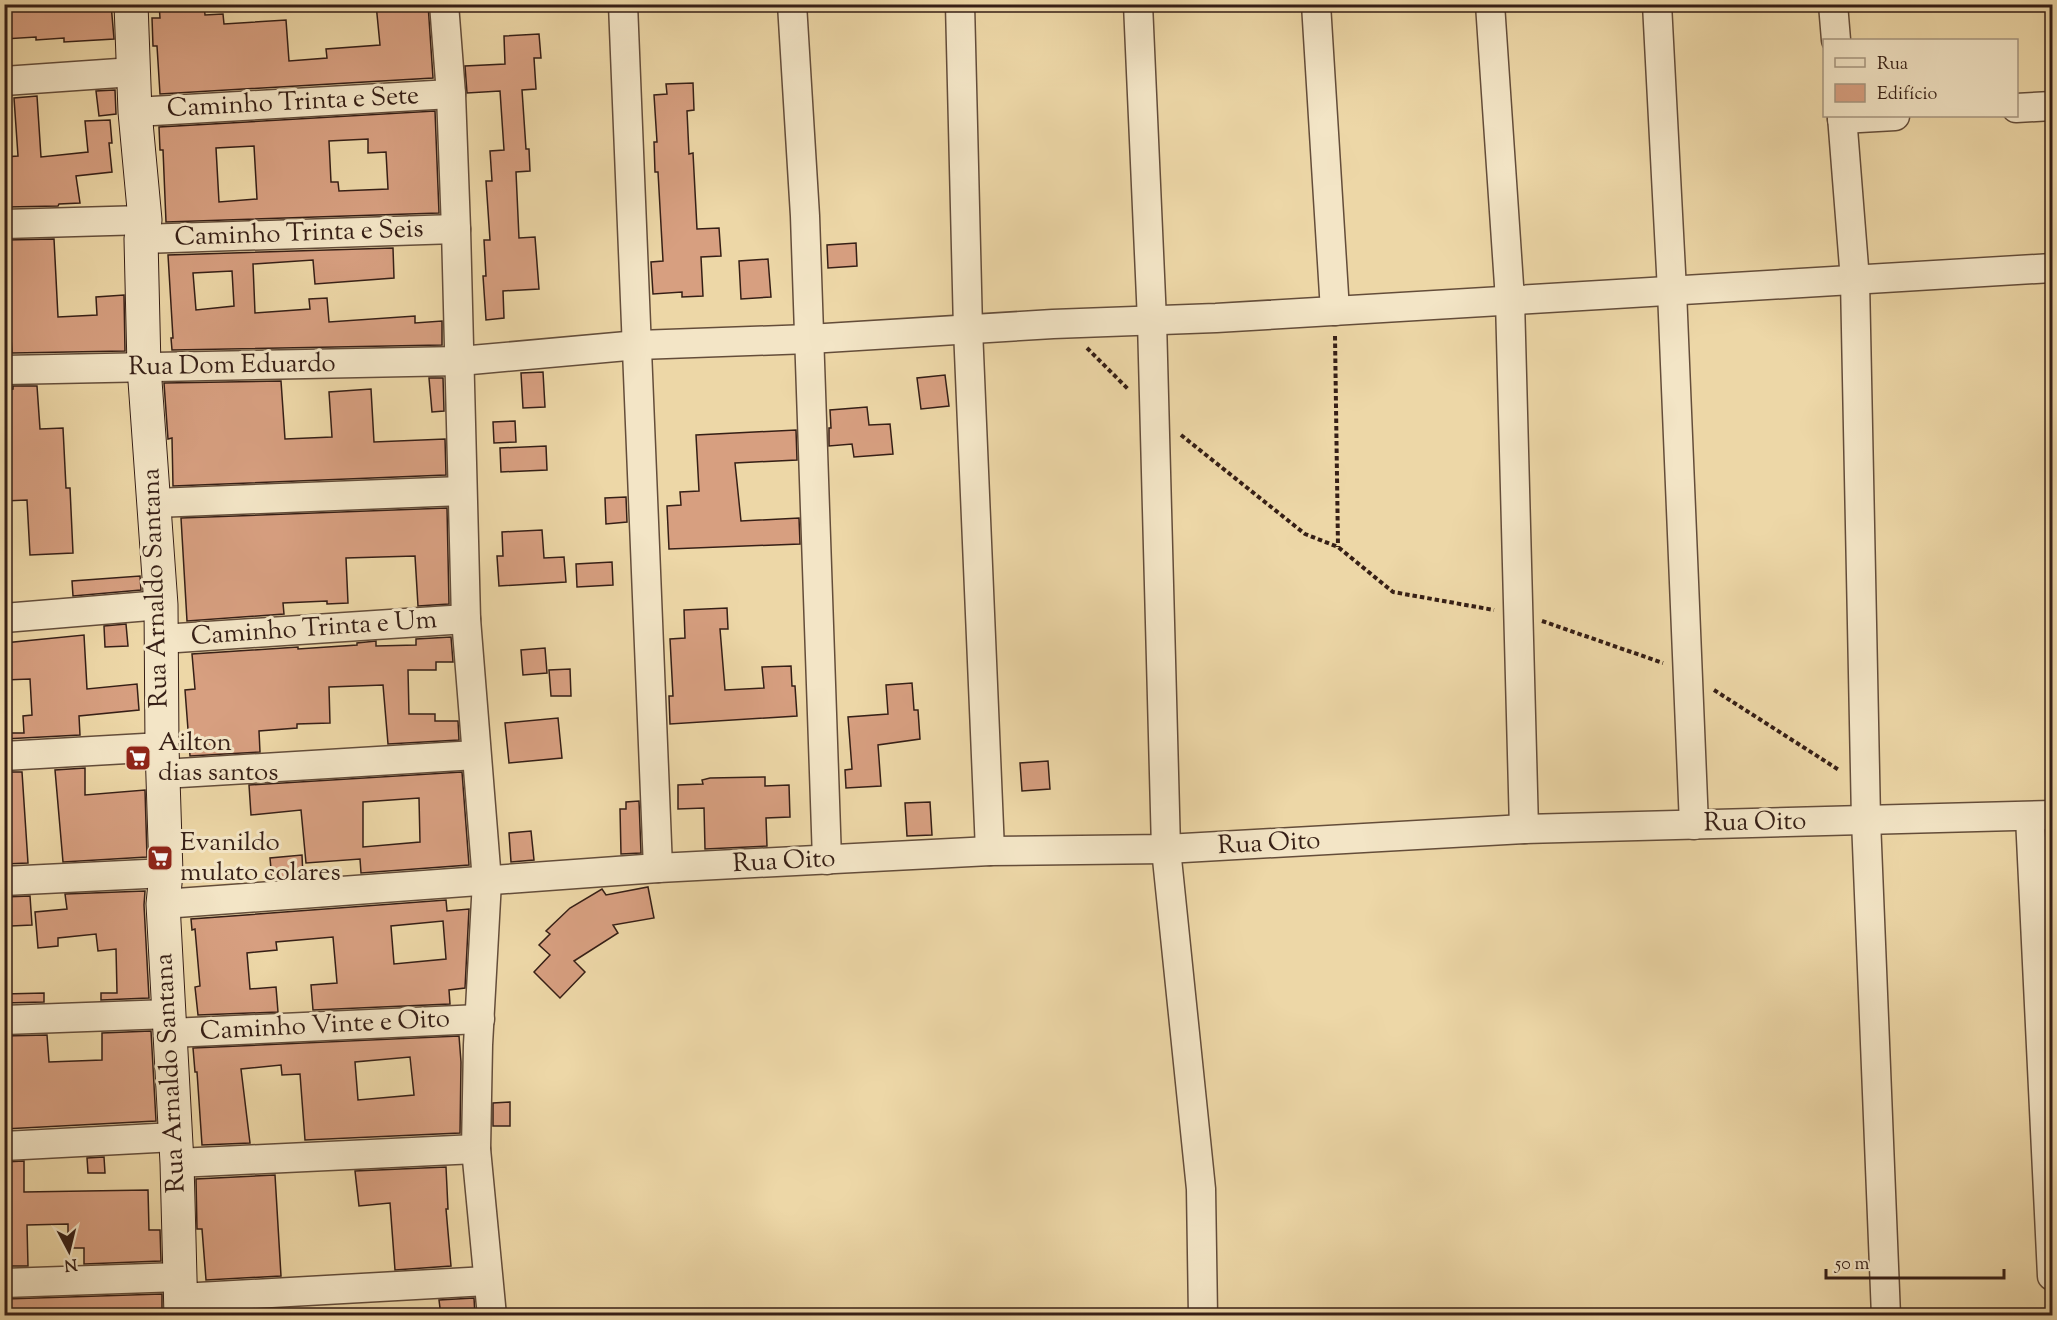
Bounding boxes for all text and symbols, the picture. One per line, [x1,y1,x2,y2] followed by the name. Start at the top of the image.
[1823,39,2018,117] legend
[1877,52,1908,78] text: Rua
[166,78,420,128] street label: Caminho Trinta e Sete
[1877,82,1938,108] text: Edifício
[174,211,424,257] street label: Caminho Trinta e Seis
[128,346,336,386] street label: Rua Dom Eduardo
[133,467,179,709] street label: Rua Arnaldo Santana
[190,602,438,656] street label: Caminho Trinta e Um
[158,725,278,792] place label: Ailton dias santos
[123,743,153,773] supermarket icon: Ailton dias santos
[1703,804,1807,842] street label: Rua Oito
[1217,823,1321,865] street label: Rua Oito
[180,825,341,892] place label: Evanildo mulato colares
[732,841,836,883] street label: Rua Oito
[145,843,175,873] supermarket icon: Evanildo mulato colares
[146,952,196,1194] street label: Rua Arnaldo Santana
[199,1001,451,1051] street label: Caminho Vinte e Oito
[39,1221,99,1281] north arrow
[1826,1242,2004,1280] scale bar
[63,1251,78,1276] text: N
[1834,1252,1870,1278] text: 50 m

